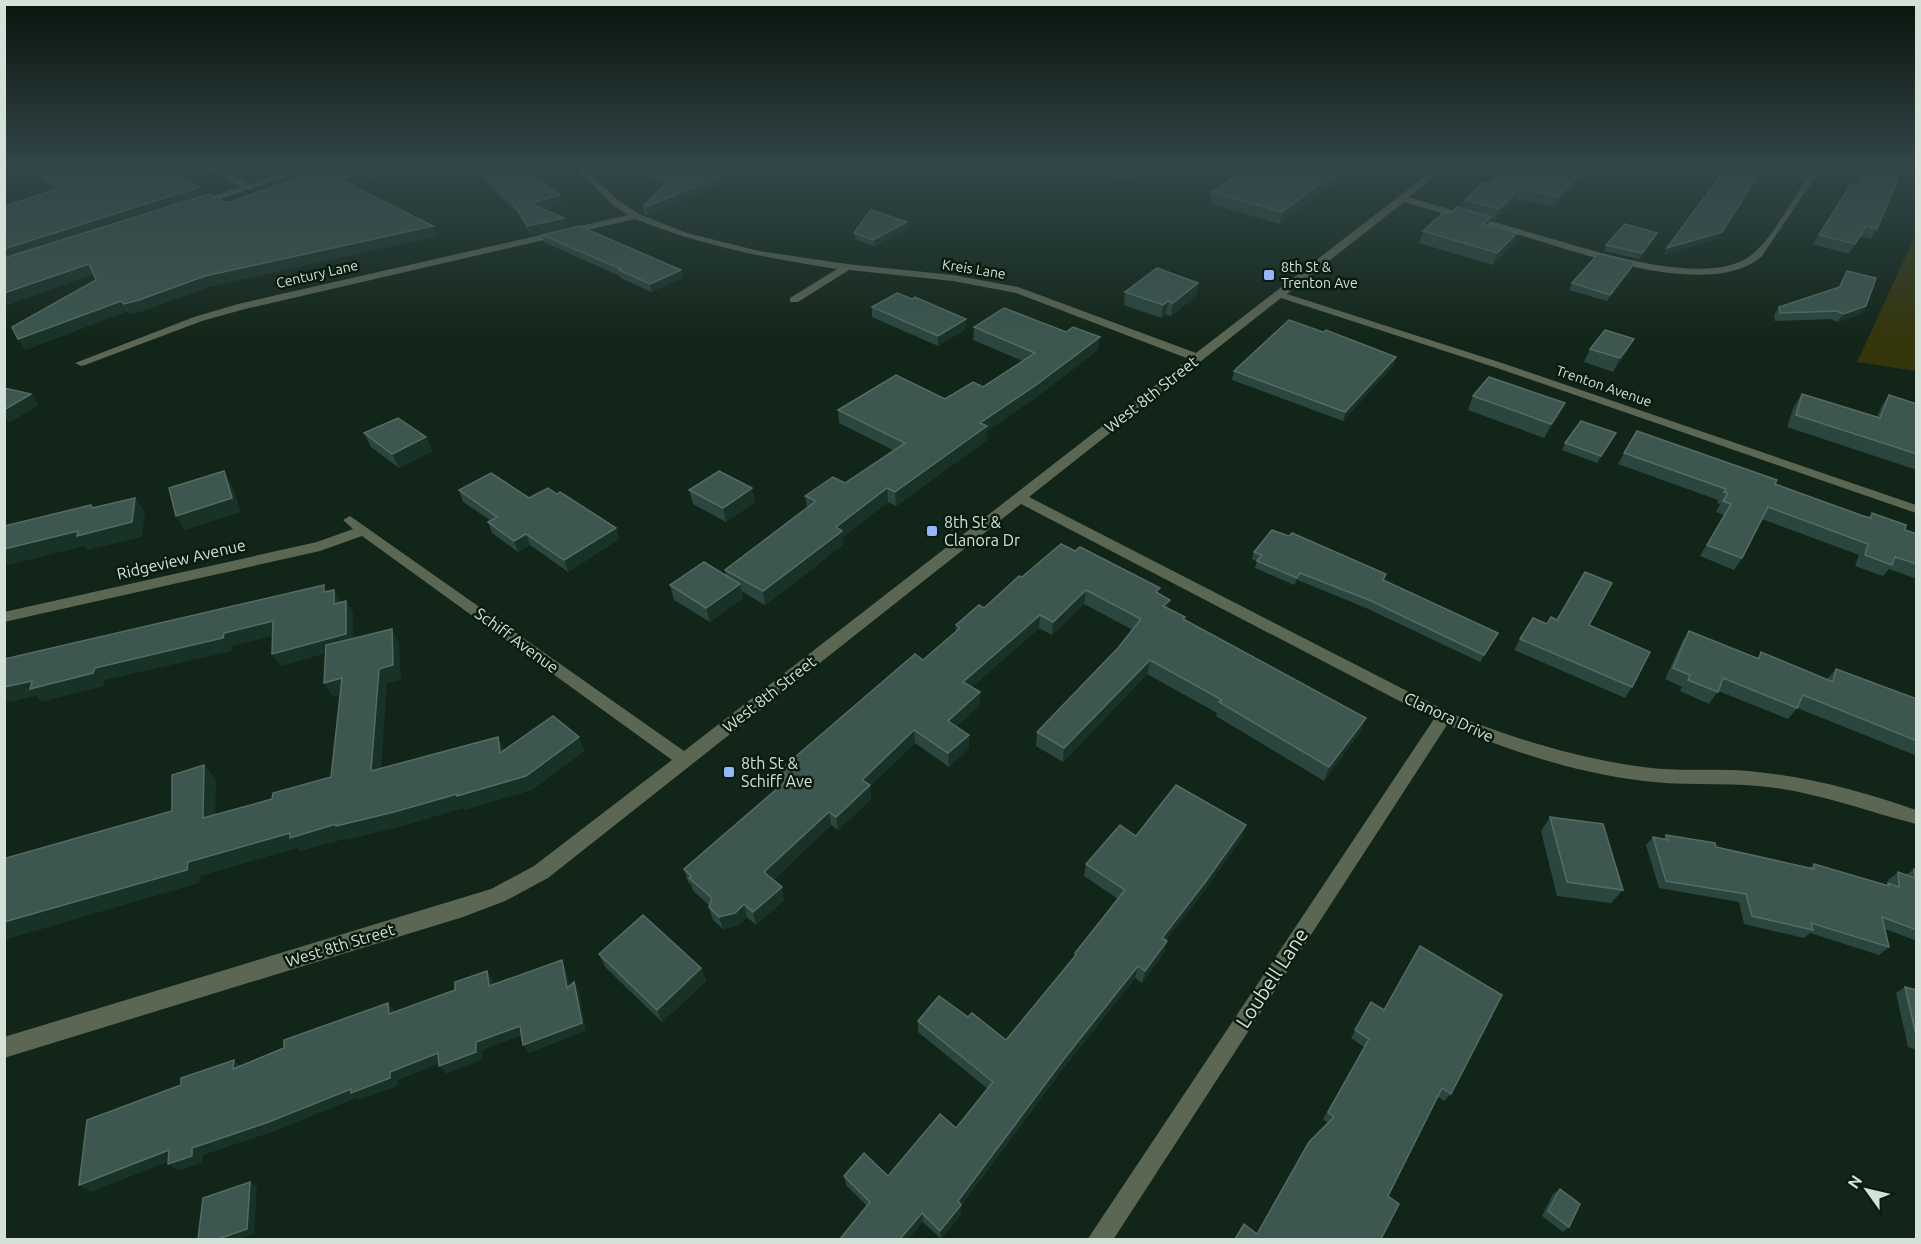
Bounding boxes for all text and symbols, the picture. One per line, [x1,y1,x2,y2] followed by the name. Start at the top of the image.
[941,256,1007,282] street label: Kreis Lane
[275,257,359,291] street label: Century Lane
[1281,259,1358,291] place label: 8th St & Trenton Ave
[1262,268,1276,282] marker: 8th St & Trenton Ave
[1101,352,1202,436] street label: West 8th Street
[1554,362,1654,410] street label: Trenton Avenue
[944,513,1020,549] place label: 8th St & Clanora Dr
[925,524,939,538] marker: 8th St & Clanora Dr
[115,535,247,583] street label: Ridgeview Avenue
[472,604,562,676] street label: Schiff Avenue
[719,652,820,736] street label: West 8th Street
[1401,688,1497,746] street label: Clanora Drive
[741,754,813,790] place label: 8th St & Schiff Ave
[722,765,736,779] marker: 8th St & Schiff Ave
[283,920,397,970] street label: West 8th Street
[1231,924,1312,1032] street label: Loubell Lane
[1837,1160,1897,1220] north arrow
[1844,1172,1865,1192] text: N

